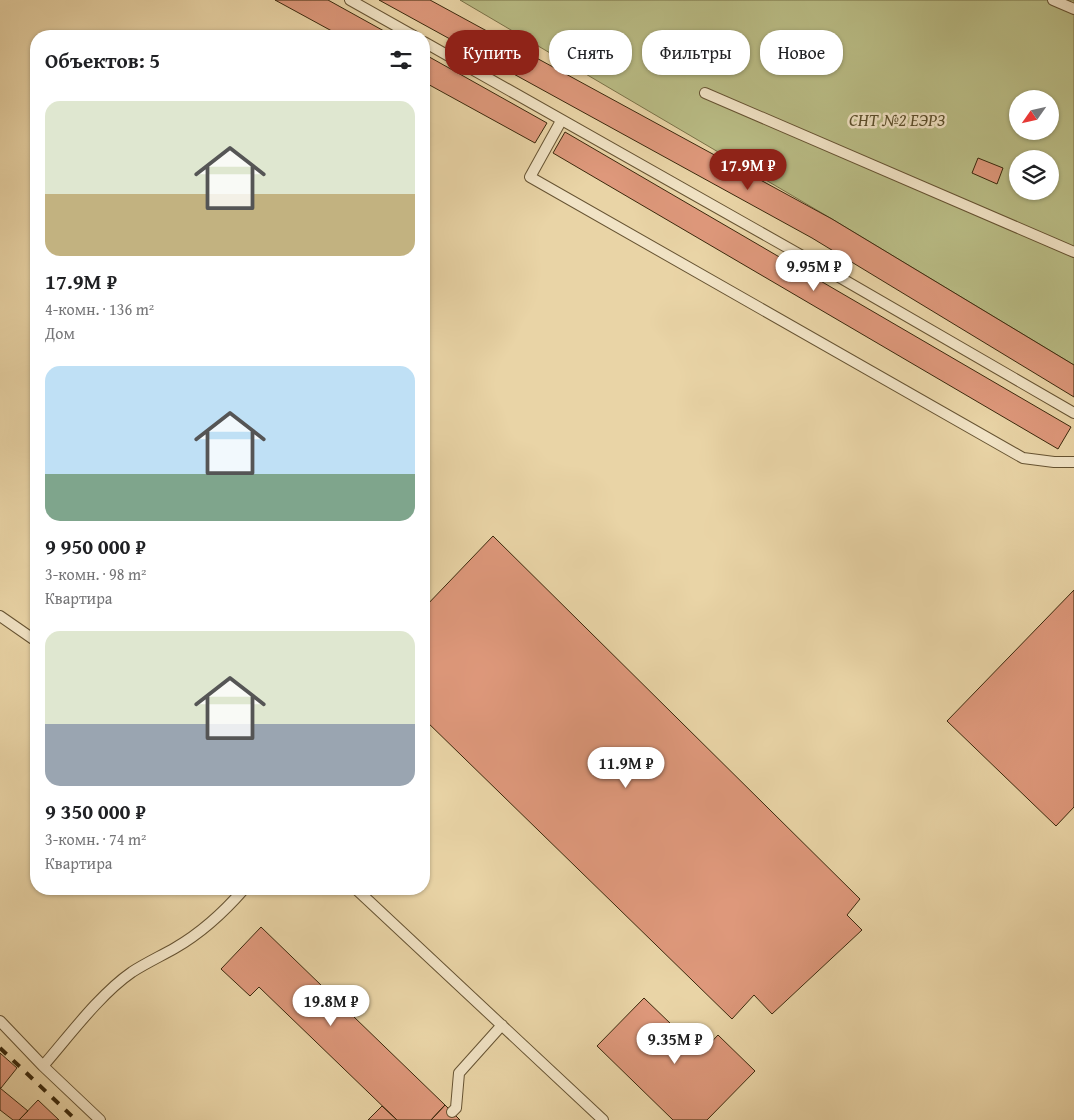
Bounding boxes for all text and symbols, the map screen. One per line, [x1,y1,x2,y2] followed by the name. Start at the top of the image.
[445,30,539,75] chip: Купить
[549,30,632,75] chip: Снять
[642,30,750,75] chip: Фильтры
[760,30,843,75] chip: Новое
[45,45,160,76] text: Объектов: 5
[387,46,415,74] icon: filters
[1009,90,1059,140] north arrow
[1009,90,1059,200] map controls
[849,106,945,133] park label: СНТ №2 ЕЭРЗ
[185,133,275,223] icon: home
[702,148,794,191] pin: 17.9M ₽
[1009,150,1059,200] button: layers
[721,153,775,177] text: 17.9M ₽
[768,250,860,292] pin: 9.95M ₽
[787,254,841,278] text: 9.95M ₽
[45,266,117,297] text: 17.9M ₽
[45,297,154,321] text: 4-комн. · 136 m²
[45,321,75,345] text: Дом
[185,398,275,488] icon: home
[45,531,146,562] text: 9 950 000 ₽
[45,562,146,586] text: 3-комн. · 98 m²
[45,586,112,610] text: Квартира
[185,663,275,753] icon: home
[580,746,672,789] pin: 11.9M ₽
[599,751,653,775] text: 11.9M ₽
[45,796,146,827] text: 9 350 000 ₽
[45,827,146,851] text: 3-комн. · 74 m²
[45,851,112,875] text: Квартира
[285,984,377,1027] pin: 19.8M ₽
[304,989,358,1013] text: 19.8M ₽
[629,1022,721,1065] pin: 9.35M ₽
[648,1027,702,1051] text: 9.35M ₽

